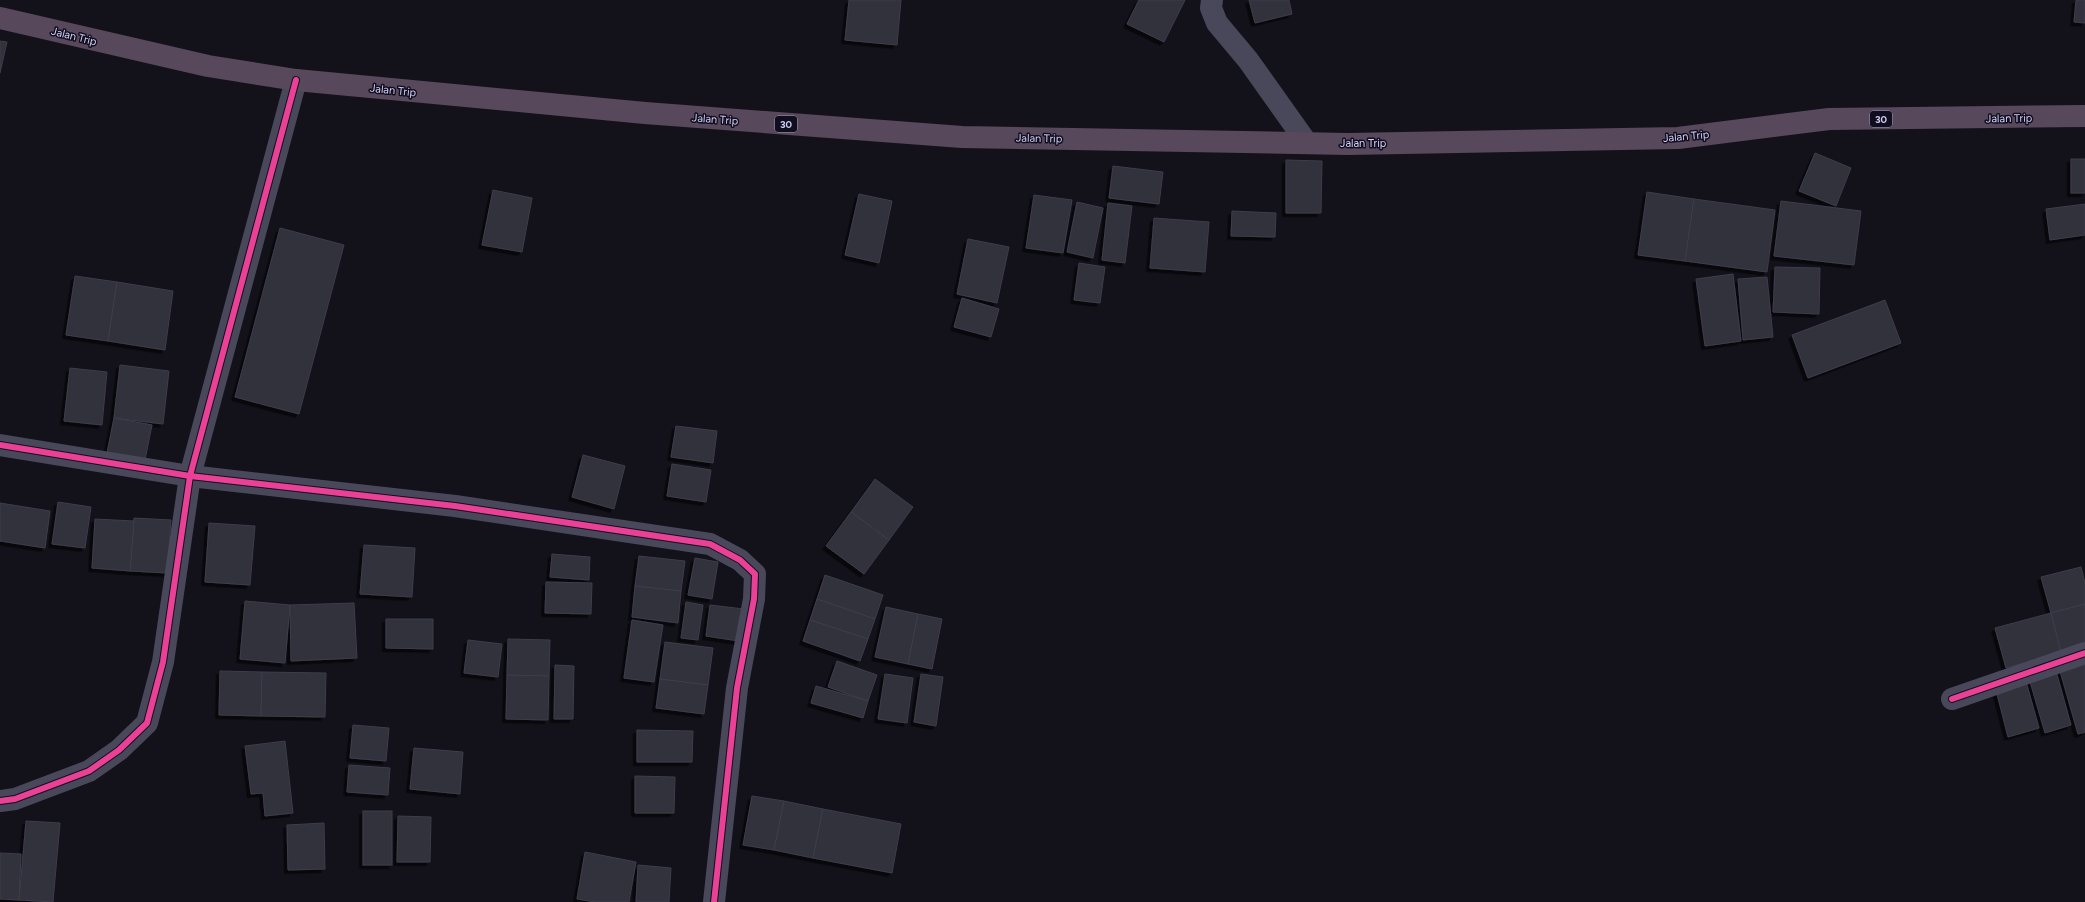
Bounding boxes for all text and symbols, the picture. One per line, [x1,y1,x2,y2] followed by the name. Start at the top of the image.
[50,25,98,49] street label: Jalan Trip
[369,82,417,99] street label: Jalan Trip
[691,111,739,128] street label: Jalan Trip
[1870,111,1892,127] road number: 30
[1986,112,2033,125] street label: Jalan Trip
[775,116,797,132] road number: 30
[1662,128,1710,145] street label: Jalan Trip
[1016,132,1063,145] street label: Jalan Trip
[1340,137,1387,150] street label: Jalan Trip

